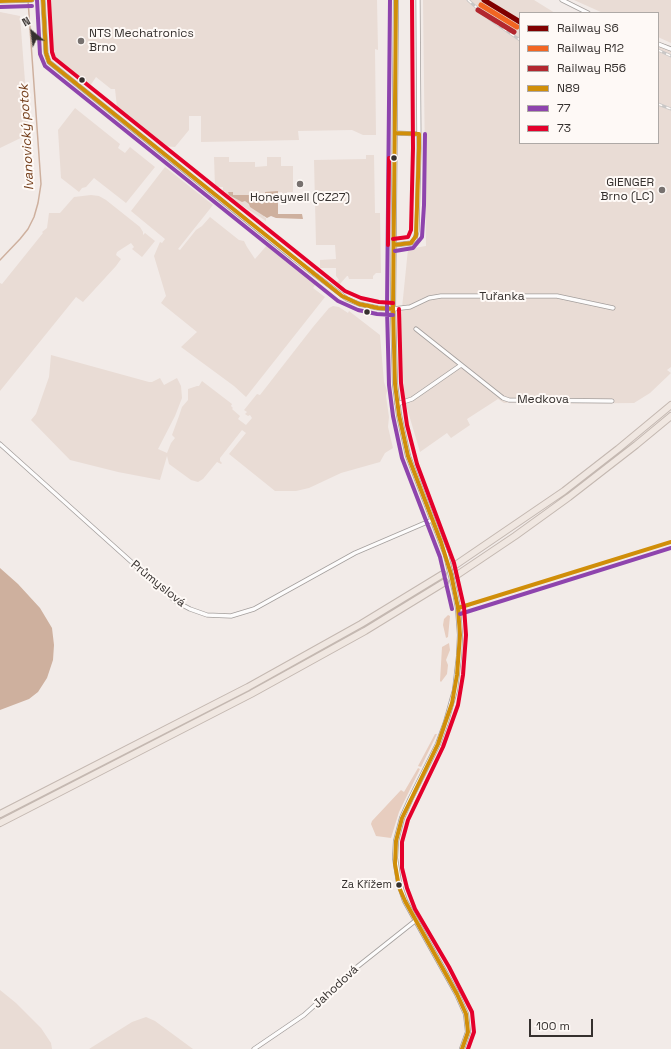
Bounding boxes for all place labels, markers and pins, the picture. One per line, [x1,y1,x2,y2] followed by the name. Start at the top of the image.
[89,27,194,55] place label: NTS Mechatronics Brno
[76,36,86,46] marker: NTS Mechatronics Brno
[77,75,87,85] unlabelled marker
[389,153,399,163] unlabelled marker
[601,176,654,204] place label: GIENGER Brno (LC)
[295,179,305,189] marker: Honeywell (CZ27)
[657,185,667,195] marker: GIENGER Brno (LC)
[250,191,350,205] place label: Honeywell (CZ27)
[362,307,372,317] unlabelled marker
[341,878,392,892] place label: Za Křížem
[394,880,404,890] marker: Za Křížem

